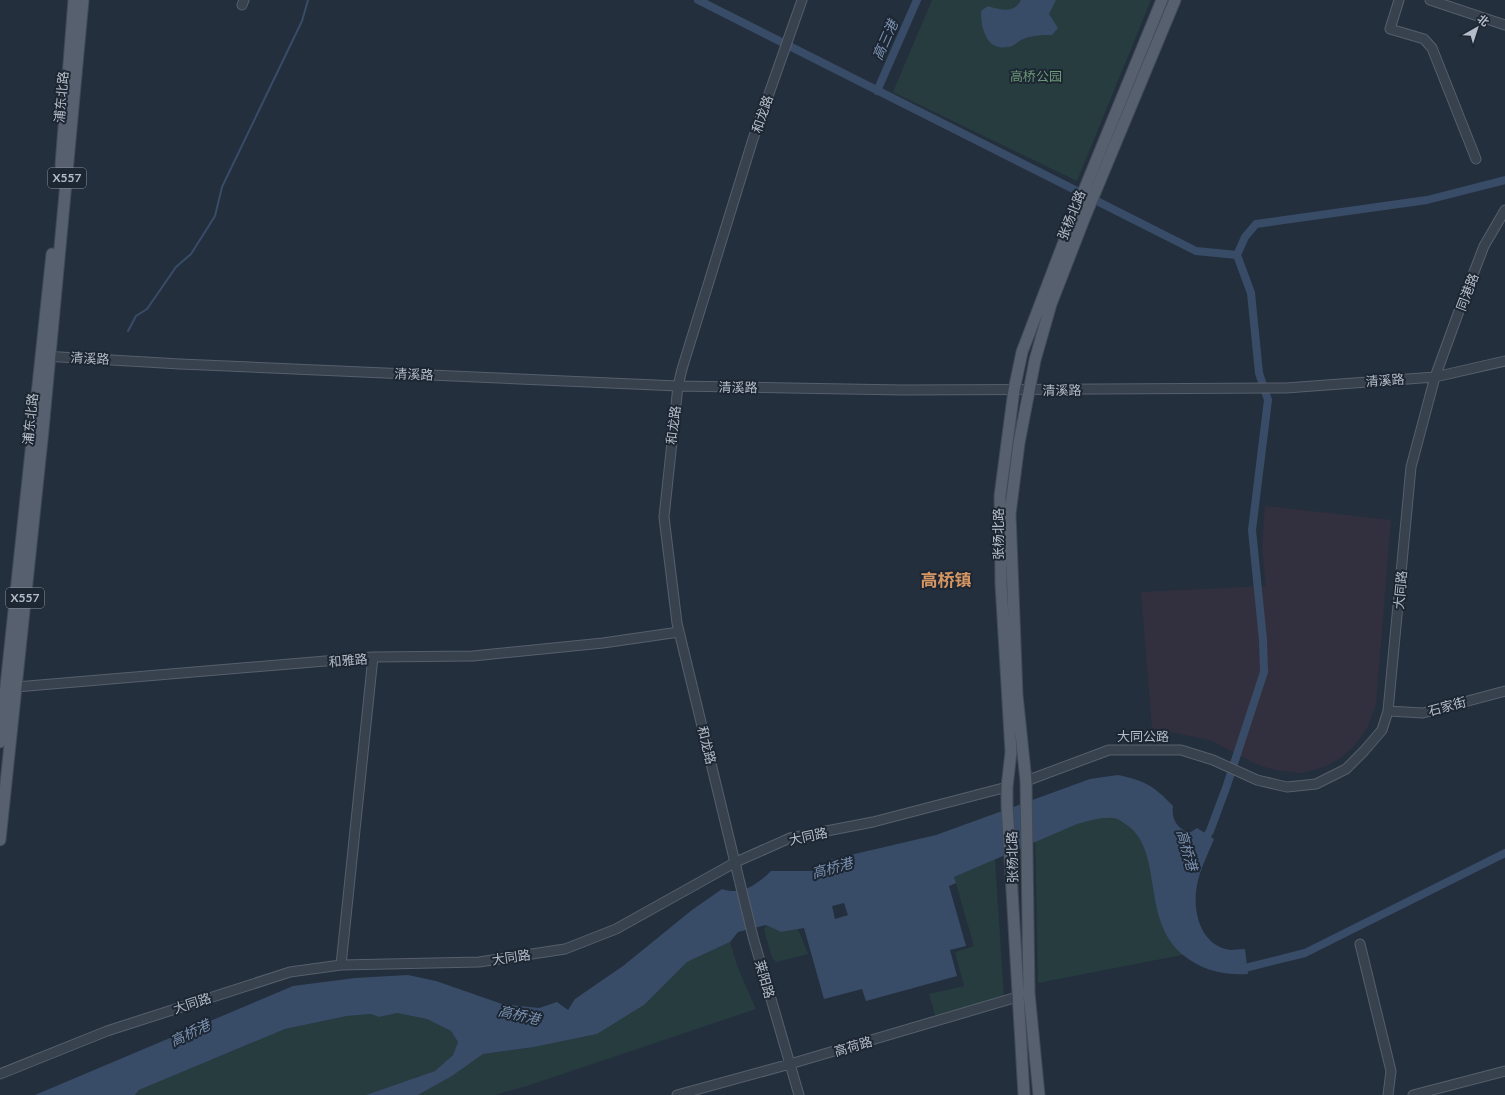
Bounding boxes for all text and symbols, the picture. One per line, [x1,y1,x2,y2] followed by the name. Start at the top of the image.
[1457,8,1497,48] north arrow
[1475,11,1492,28] text: 北
[868,15,902,62] water label: 高三港
[1010,68,1062,84] park label: 高桥公园
[51,70,71,124] street label: 浦东北路
[748,93,776,135] street label: 和龙路
[48,168,86,188] road number: X557
[1054,188,1088,242] street label: 张杨北路
[1453,271,1481,313] street label: 同港路
[70,349,110,367] street label: 清溪路
[394,365,434,383] street label: 清溪路
[1365,371,1405,389] street label: 清溪路
[718,379,758,395] street label: 清溪路
[1042,382,1082,398] street label: 清溪路
[19,392,41,446] street label: 浦东北路
[663,405,683,445] street label: 和龙路
[990,508,1006,560] street label: 张杨北路
[921,569,972,590] district label: 高桥镇
[1390,570,1410,610] street label: 大同路
[6,588,44,608] road number: X557
[328,650,368,670] street label: 和雅路
[1426,693,1468,719] street label: 石家街
[695,724,719,766] street label: 和龙路
[1117,728,1169,744] street label: 大同公路
[787,824,829,848] street label: 大同路
[1174,827,1202,874] water label: 高桥港
[1004,831,1020,883] street label: 张杨北路
[809,853,856,881] water label: 高桥港
[491,946,531,968] street label: 大同路
[752,958,778,1000] street label: 莱阳路
[171,989,213,1017] street label: 大同路
[497,1002,543,1028] water label: 高桥港
[167,1015,214,1049] water label: 高桥港
[832,1033,874,1059] street label: 高荷路

